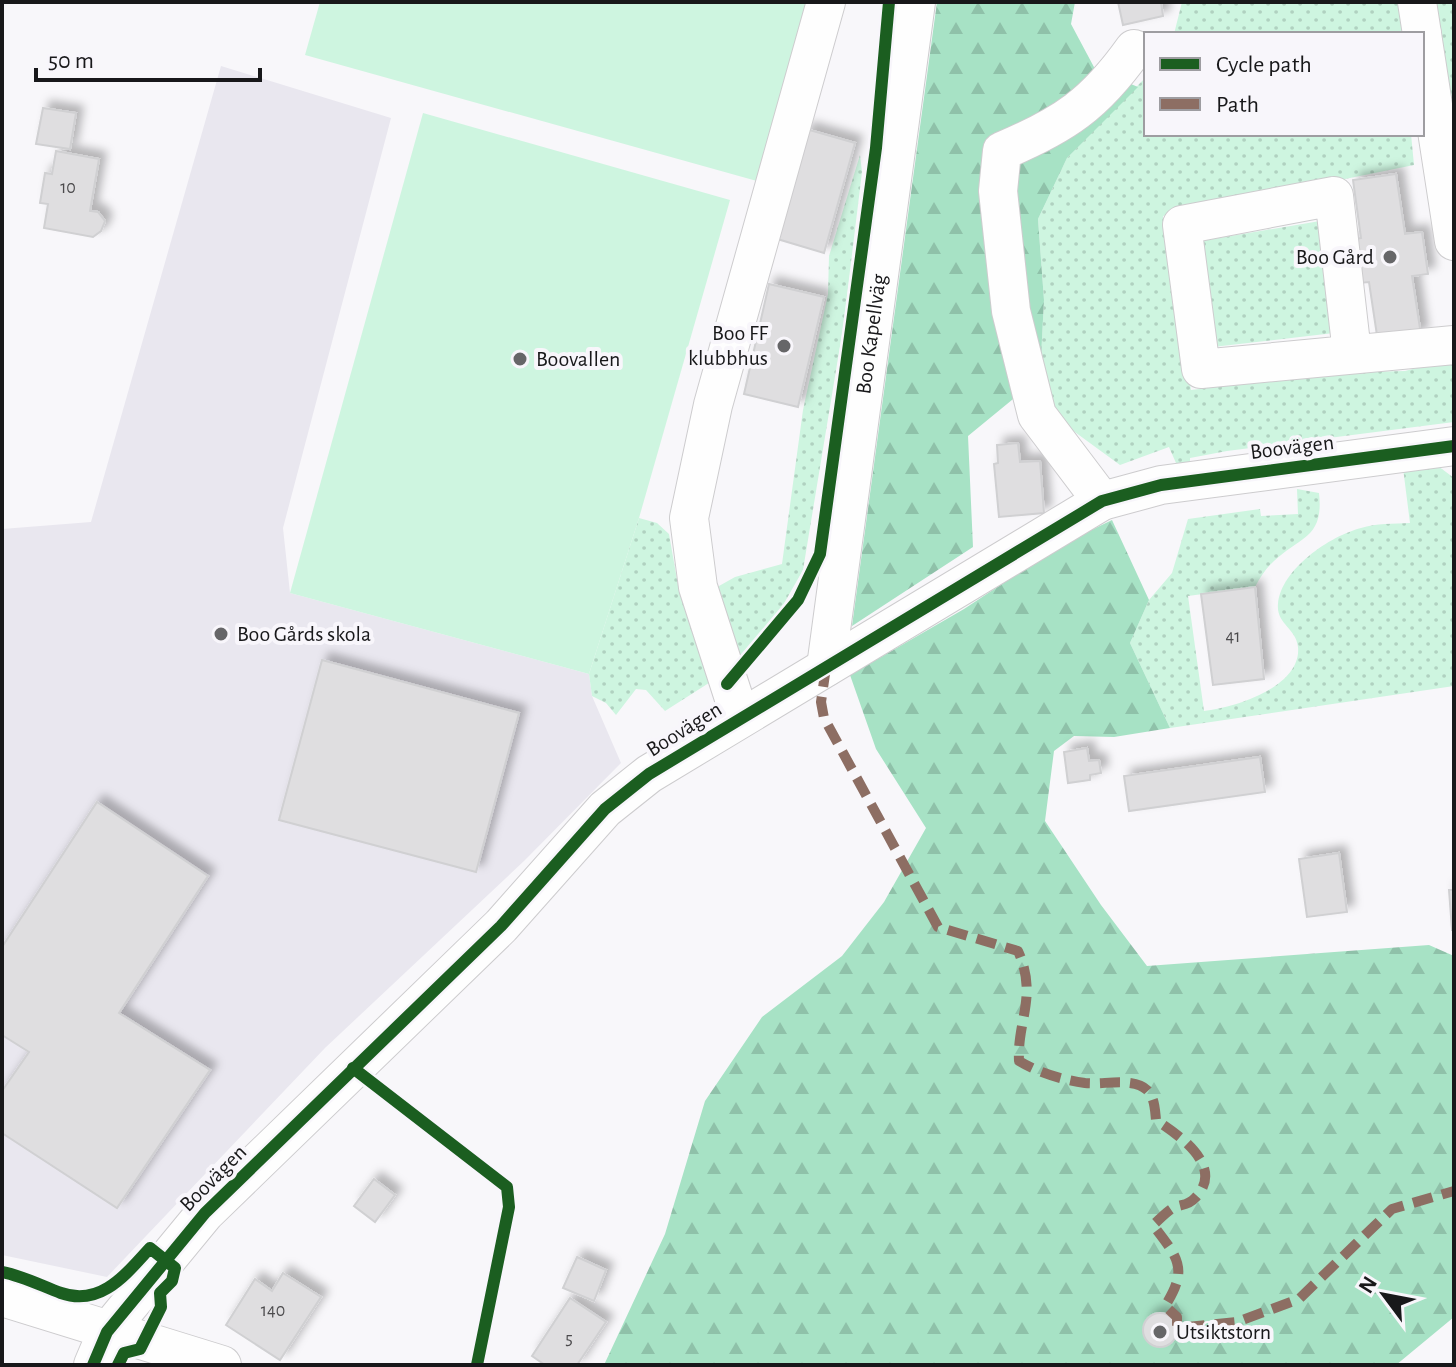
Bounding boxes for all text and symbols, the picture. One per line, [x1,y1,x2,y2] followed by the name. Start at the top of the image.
[36,32,260,82] scale bar
[1144,32,1424,136] legend
[48,49,94,73] text: 50 m
[1216,53,1312,77] text: Cycle path
[1216,93,1259,117] text: Path
[60,179,76,197] house number: 10
[1296,246,1374,268] place label: Boo Gård
[1381,248,1399,266] marker: Boo Gård
[852,272,890,395] street label: Boo Kapellväg
[688,322,768,369] place label: Boo FF klubbhus
[775,337,793,355] marker: Boo FF klubbhus
[536,348,620,370] place label: Boovallen
[511,350,529,368] marker: Boovallen
[1249,431,1335,463] street label: Boovägen
[237,623,371,645] place label: Boo Gårds skola
[212,625,230,643] marker: Boo Gårds skola
[1226,628,1240,646] house number: 41
[642,697,726,761] street label: Boovägen
[175,1140,251,1216] street label: Boovägen
[1344,1255,1424,1335] north arrow
[1355,1273,1381,1297] text: N
[261,1302,285,1320] house number: 140
[1176,1321,1271,1343] place label: Utsiktstorn
[1151,1323,1169,1341] marker: Utsiktstorn
[565,1330,573,1348] house number: 5

